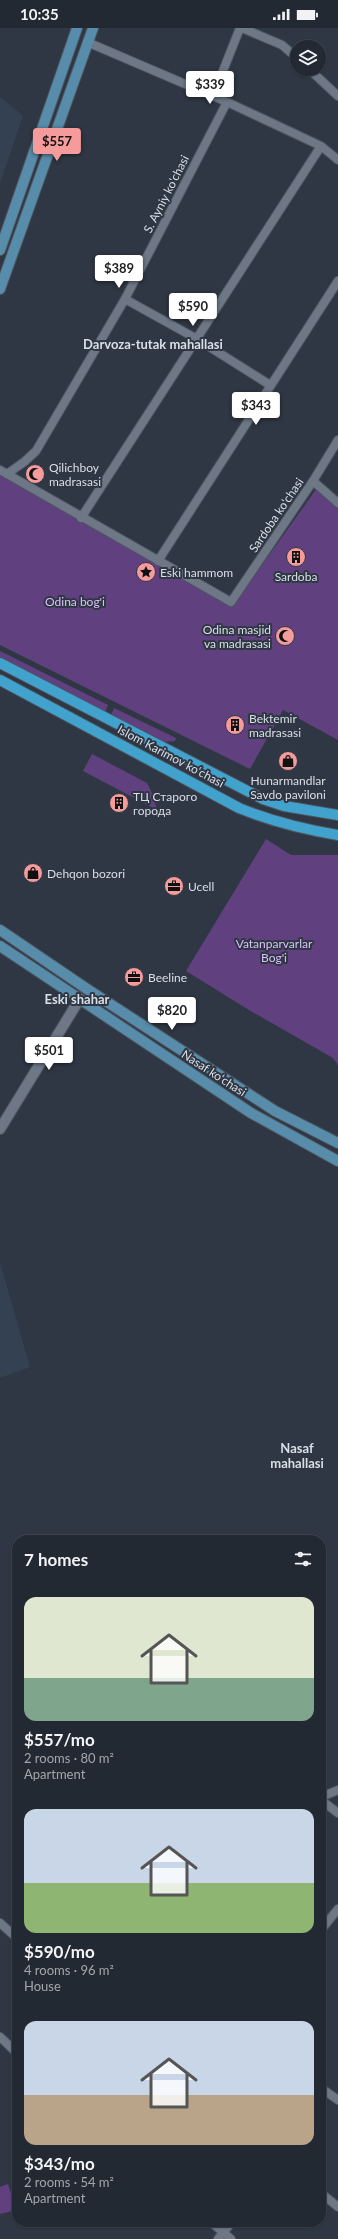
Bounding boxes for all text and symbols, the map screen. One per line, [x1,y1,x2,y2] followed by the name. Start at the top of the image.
[20,5,59,23] text: 10:35
[290,40,326,76] map controls
[290,40,326,76] button: layers
[186,71,234,105] pin: $339
[195,76,225,92] text: $339
[33,128,81,162] pin: $557
[42,133,72,149] text: $557
[140,152,192,235] street label: S. Ayniy ko'chasi
[95,255,143,289] pin: $389
[104,260,134,276] text: $389
[169,293,217,327] pin: $590
[178,298,208,314] text: $590
[83,336,223,352] district label: Darvoza-tutak mahallasi
[232,392,280,426] pin: $343
[241,397,271,413] text: $343
[49,460,101,489] place label: Qilichboy madrasasi
[24,463,46,485] mosque icon: Qilichboy madrasasi
[246,475,307,555] street label: Sardoba ko'chasi
[285,546,307,568] building icon: Sardoba
[135,561,157,583] place icon: Eski hammom
[160,565,233,580] place label: Eski hammom
[275,569,317,584] place label: Sardoba
[45,594,105,609] park label: Odina bog'i
[203,622,271,651] place label: Odina masjid va madrasasi
[274,625,296,647] mosque icon: Odina masjid va madrasasi
[249,711,301,740] place label: Bektemir madrasasi
[224,714,246,736] building icon: Bektemir madrasasi
[115,722,227,790] street label: Islom Karimov ko‘chasi
[277,750,299,772] shop icon: Hunarmandlar Savdo paviloni
[250,773,326,802] place label: Hunarmandlar Savdo paviloni
[133,789,197,818] place label: ТЦ Старого города
[108,792,130,814] building icon: ТЦ Старого города
[22,862,44,884] shop icon: Dehqon bozori
[47,866,125,881] place label: Dehqon bozori
[163,875,185,897] office icon: Ucell
[188,879,214,894] place label: Ucell
[236,936,313,965] park label: Vatanparvarlar Bog'i
[123,966,145,988] office icon: Beeline
[148,970,187,985] place label: Beeline
[45,991,110,1007] district label: Eski shahar
[148,997,196,1031] pin: $820
[157,1002,187,1018] text: $820
[25,1037,73,1071] pin: $501
[34,1042,64,1058] text: $501
[179,1047,249,1100] street label: Nasaf ko‘chasi
[270,1440,324,1471] district label: Nasaf mahallasi
[292,1548,314,1570] icon: filters
[24,1549,88,1570] text: 7 homes
[133,1623,205,1695] icon: home
[24,1729,95,1750] text: $557/mo
[24,1750,114,1766] text: 2 rooms · 80 m²
[24,1766,85,1782] text: Apartment
[133,1835,205,1907] icon: home
[24,1941,95,1962] text: $590/mo
[24,1962,114,1978] text: 4 rooms · 96 m²
[24,1978,61,1994] text: House
[133,2047,205,2119] icon: home
[24,2153,95,2174] text: $343/mo
[24,2174,114,2190] text: 2 rooms · 54 m²
[24,2190,85,2206] text: Apartment

